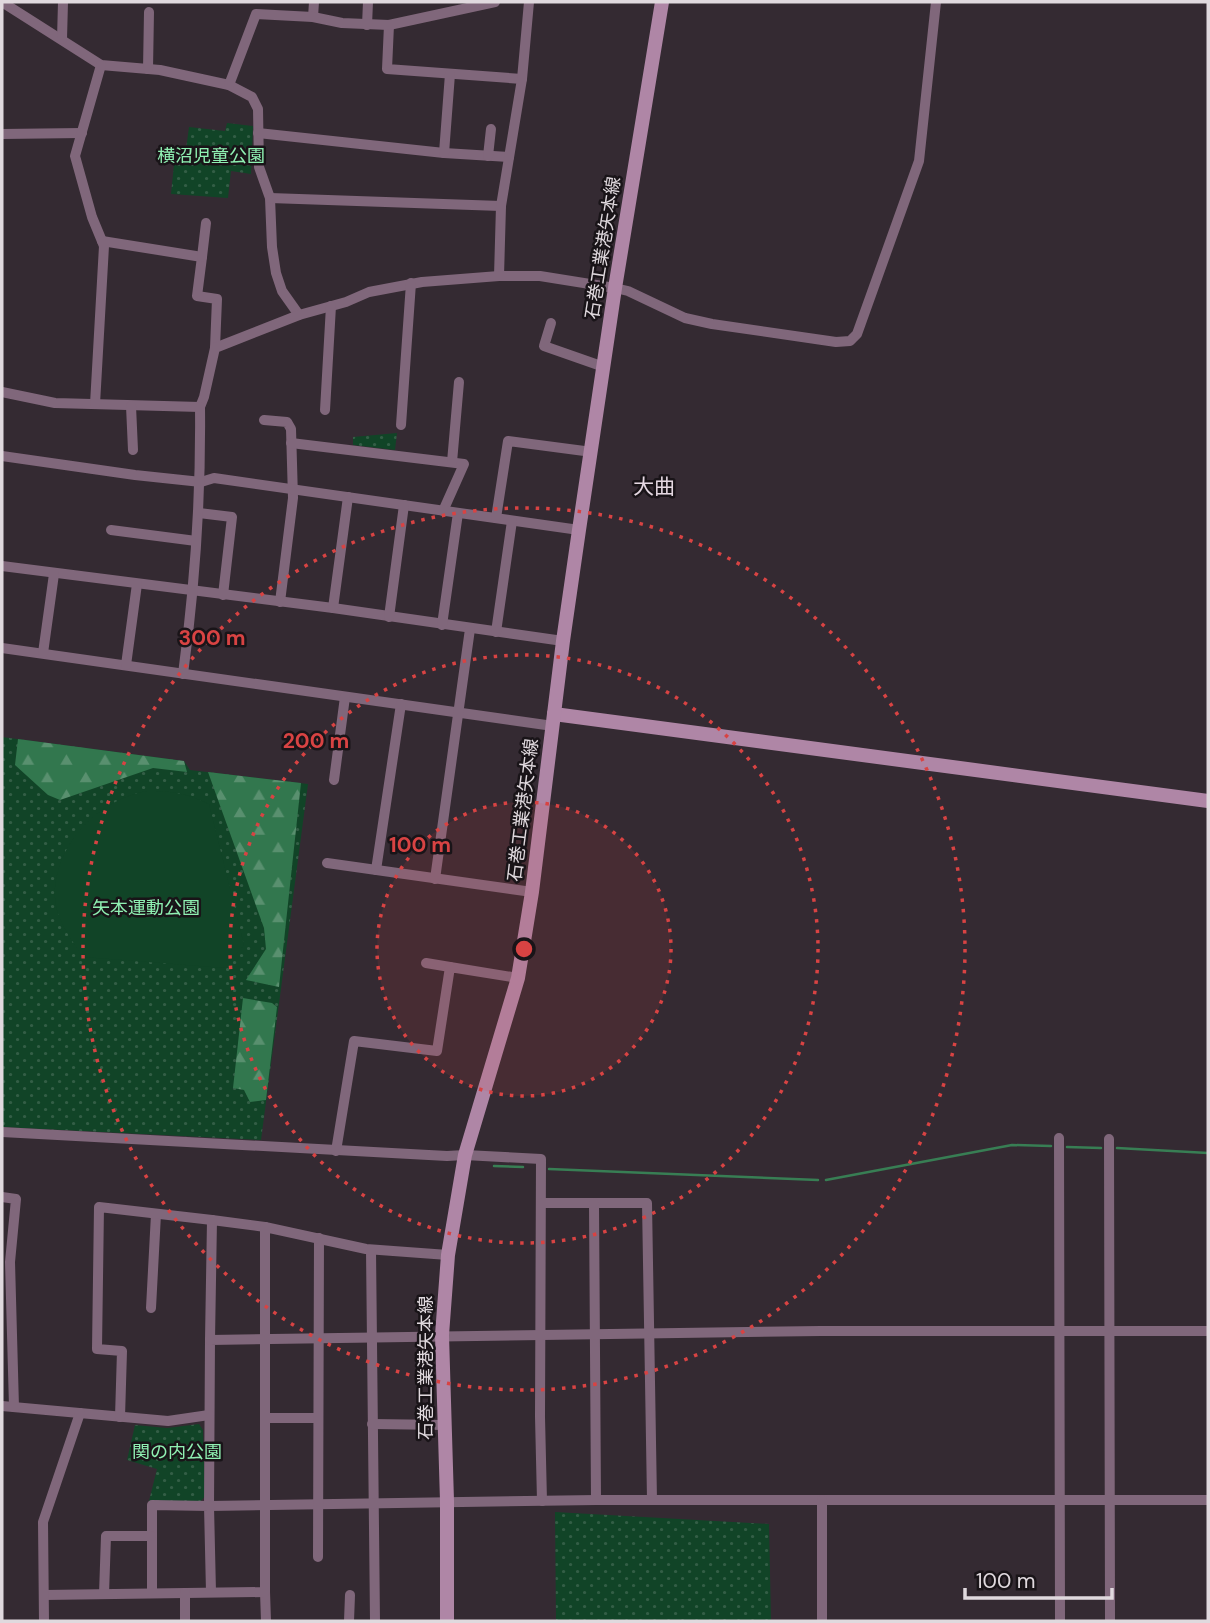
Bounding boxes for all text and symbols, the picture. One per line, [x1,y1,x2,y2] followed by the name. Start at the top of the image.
[157,144,265,168] park label: 横沼児童公園
[580,175,626,321] street label: 石巻工業港矢本線
[633,473,675,501] district label: 大曲
[179,624,245,652] text: 300 m
[283,727,349,755] text: 200 m
[502,737,544,883] street label: 石巻工業港矢本線
[389,831,451,859] text: 100 m
[92,896,200,920] park label: 矢本運動公園
[512,937,536,961] centre of rings
[414,1296,438,1440] street label: 石巻工業港矢本線
[132,1440,222,1464] park label: 関の内公園
[965,1556,1112,1600] scale bar
[976,1567,1036,1595] text: 100 m

